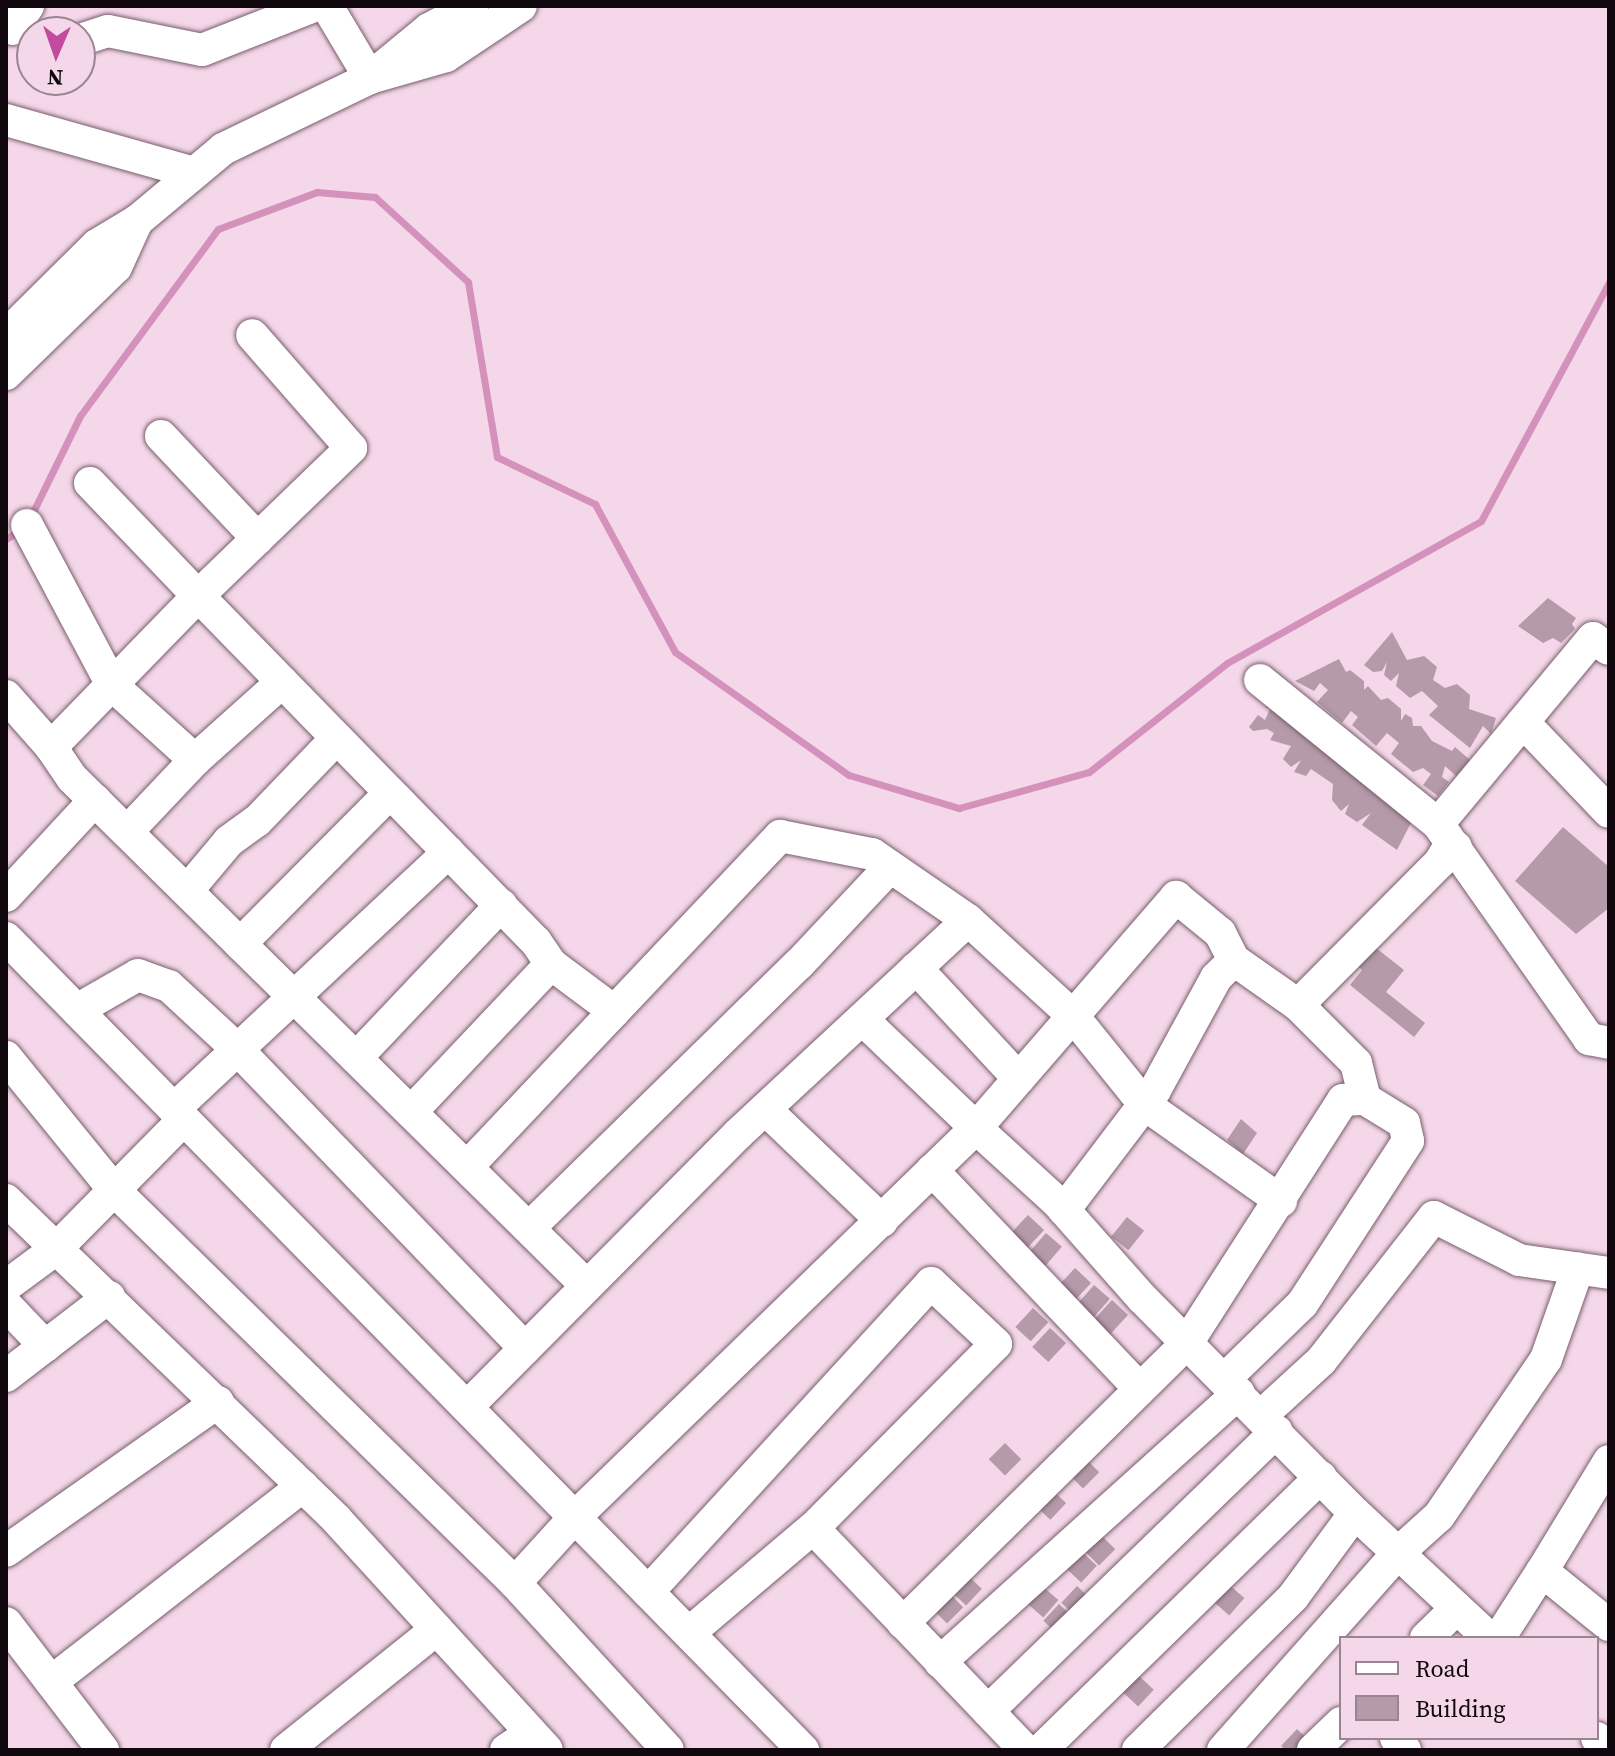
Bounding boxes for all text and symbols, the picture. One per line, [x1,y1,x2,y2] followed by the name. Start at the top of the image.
[16,16,96,96] north arrow
[47,63,64,93] text: N
[1339,1636,1599,1740] legend
[1415,1652,1469,1685] text: Road
[1415,1692,1506,1725] text: Building

